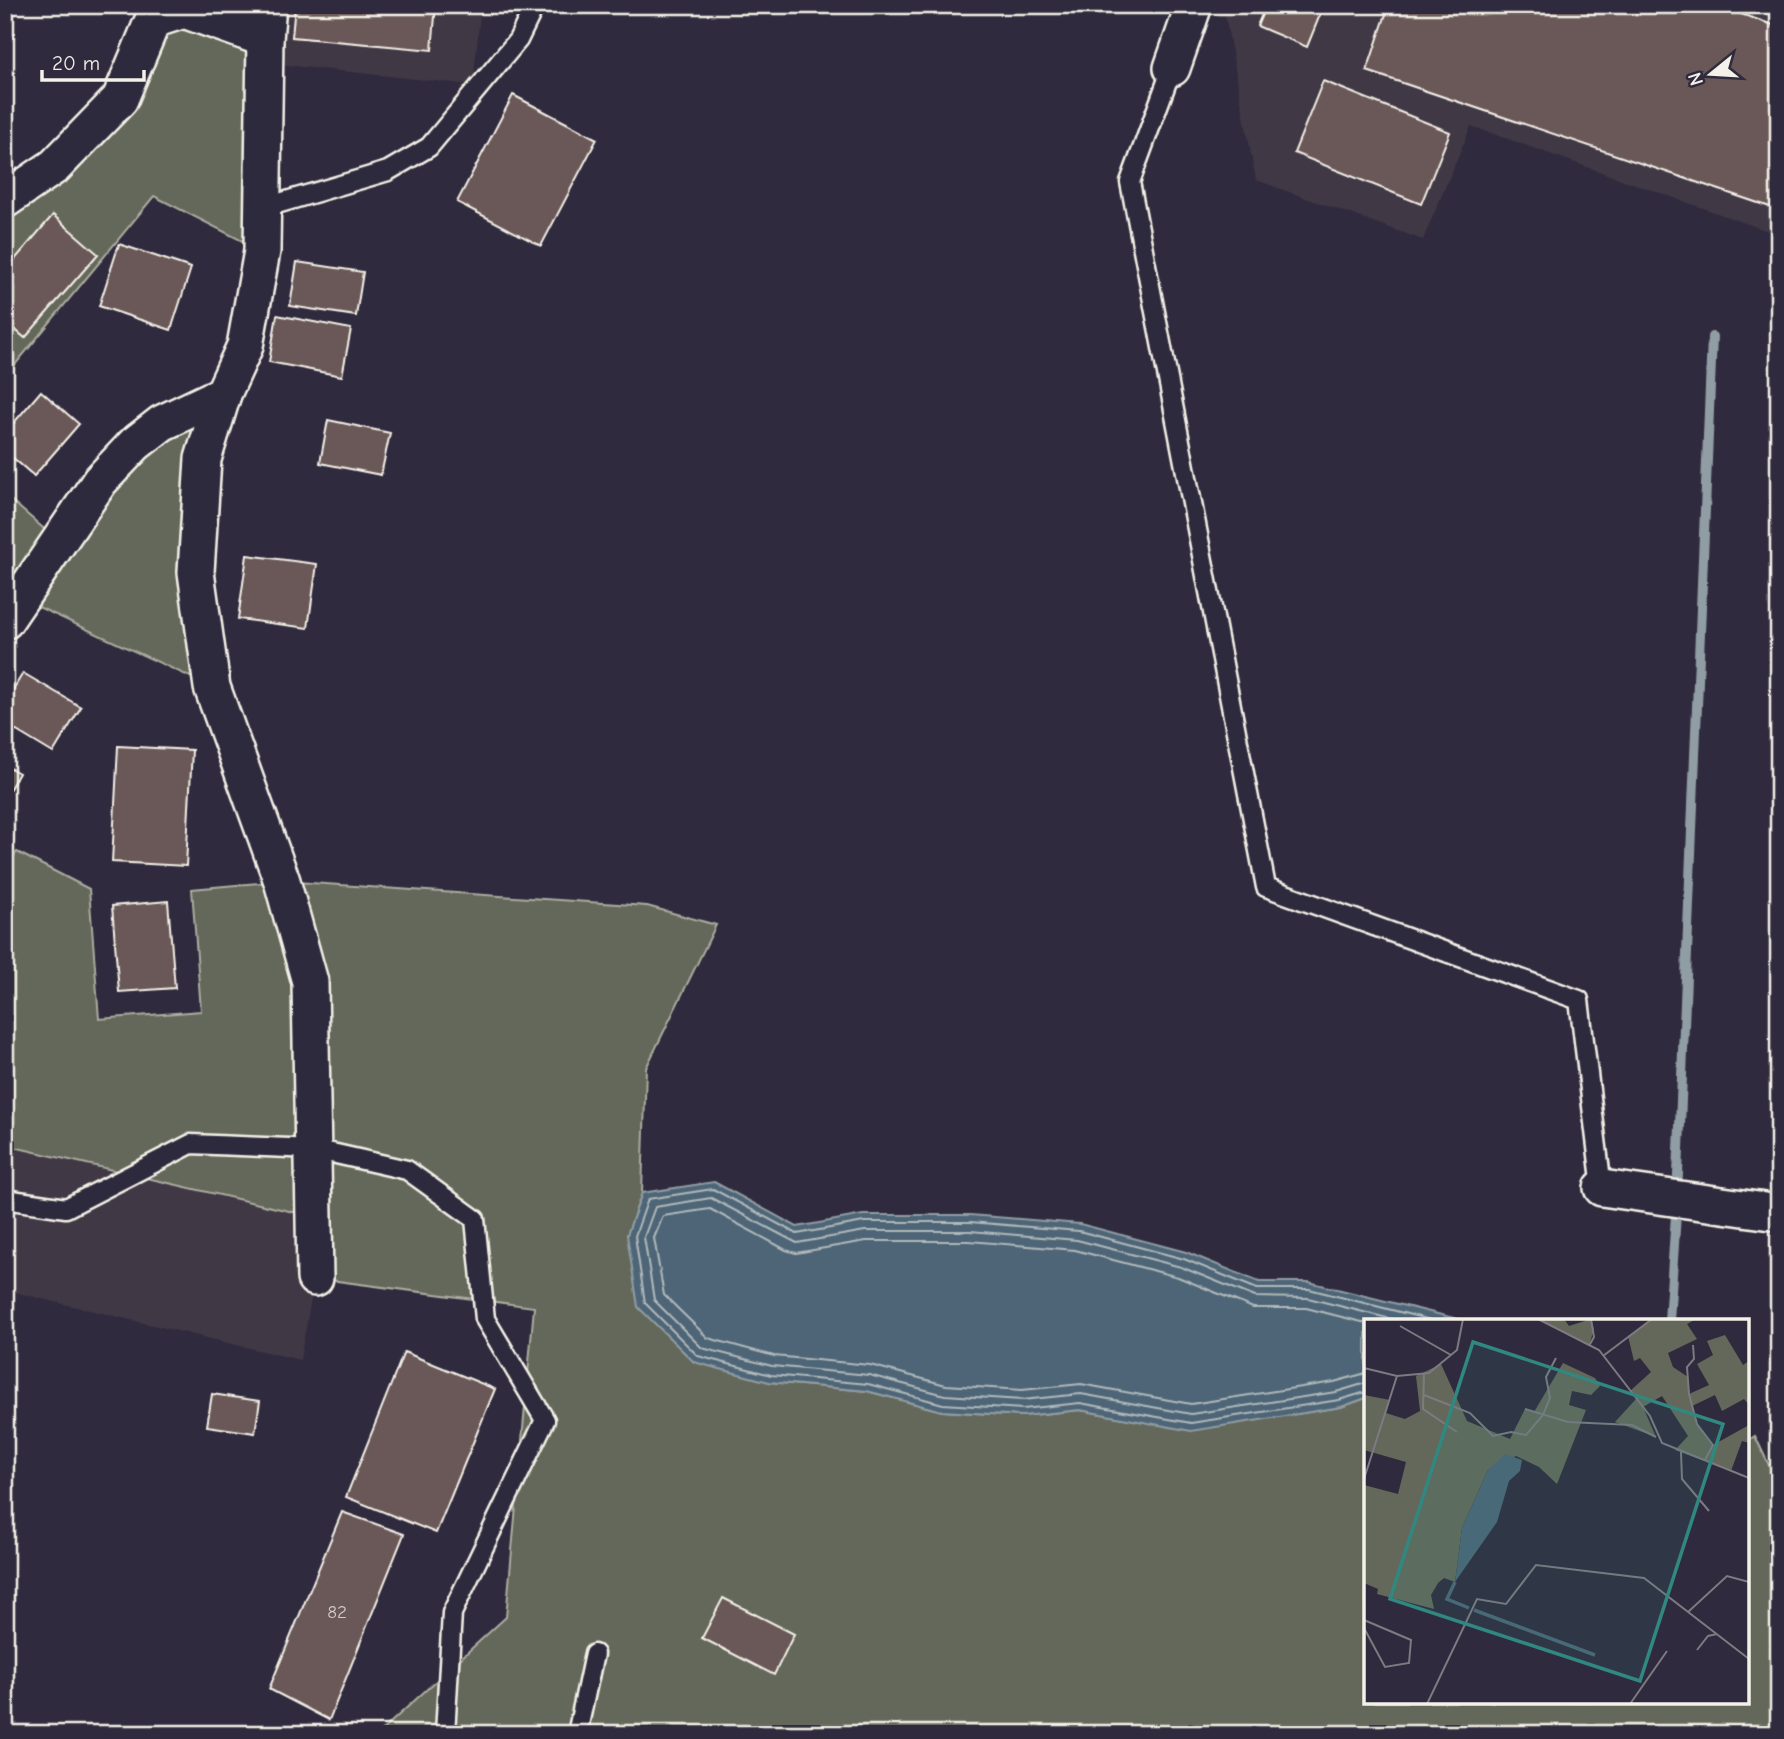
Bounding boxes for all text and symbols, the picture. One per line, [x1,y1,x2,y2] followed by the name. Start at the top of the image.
[42,38,144,82] scale bar
[1676,38,1746,108] north arrow
[52,51,100,75] text: 20 m
[1683,70,1708,88] text: N
[1364,1319,1749,1704] inset map
[327,1601,347,1623] house number: 82

